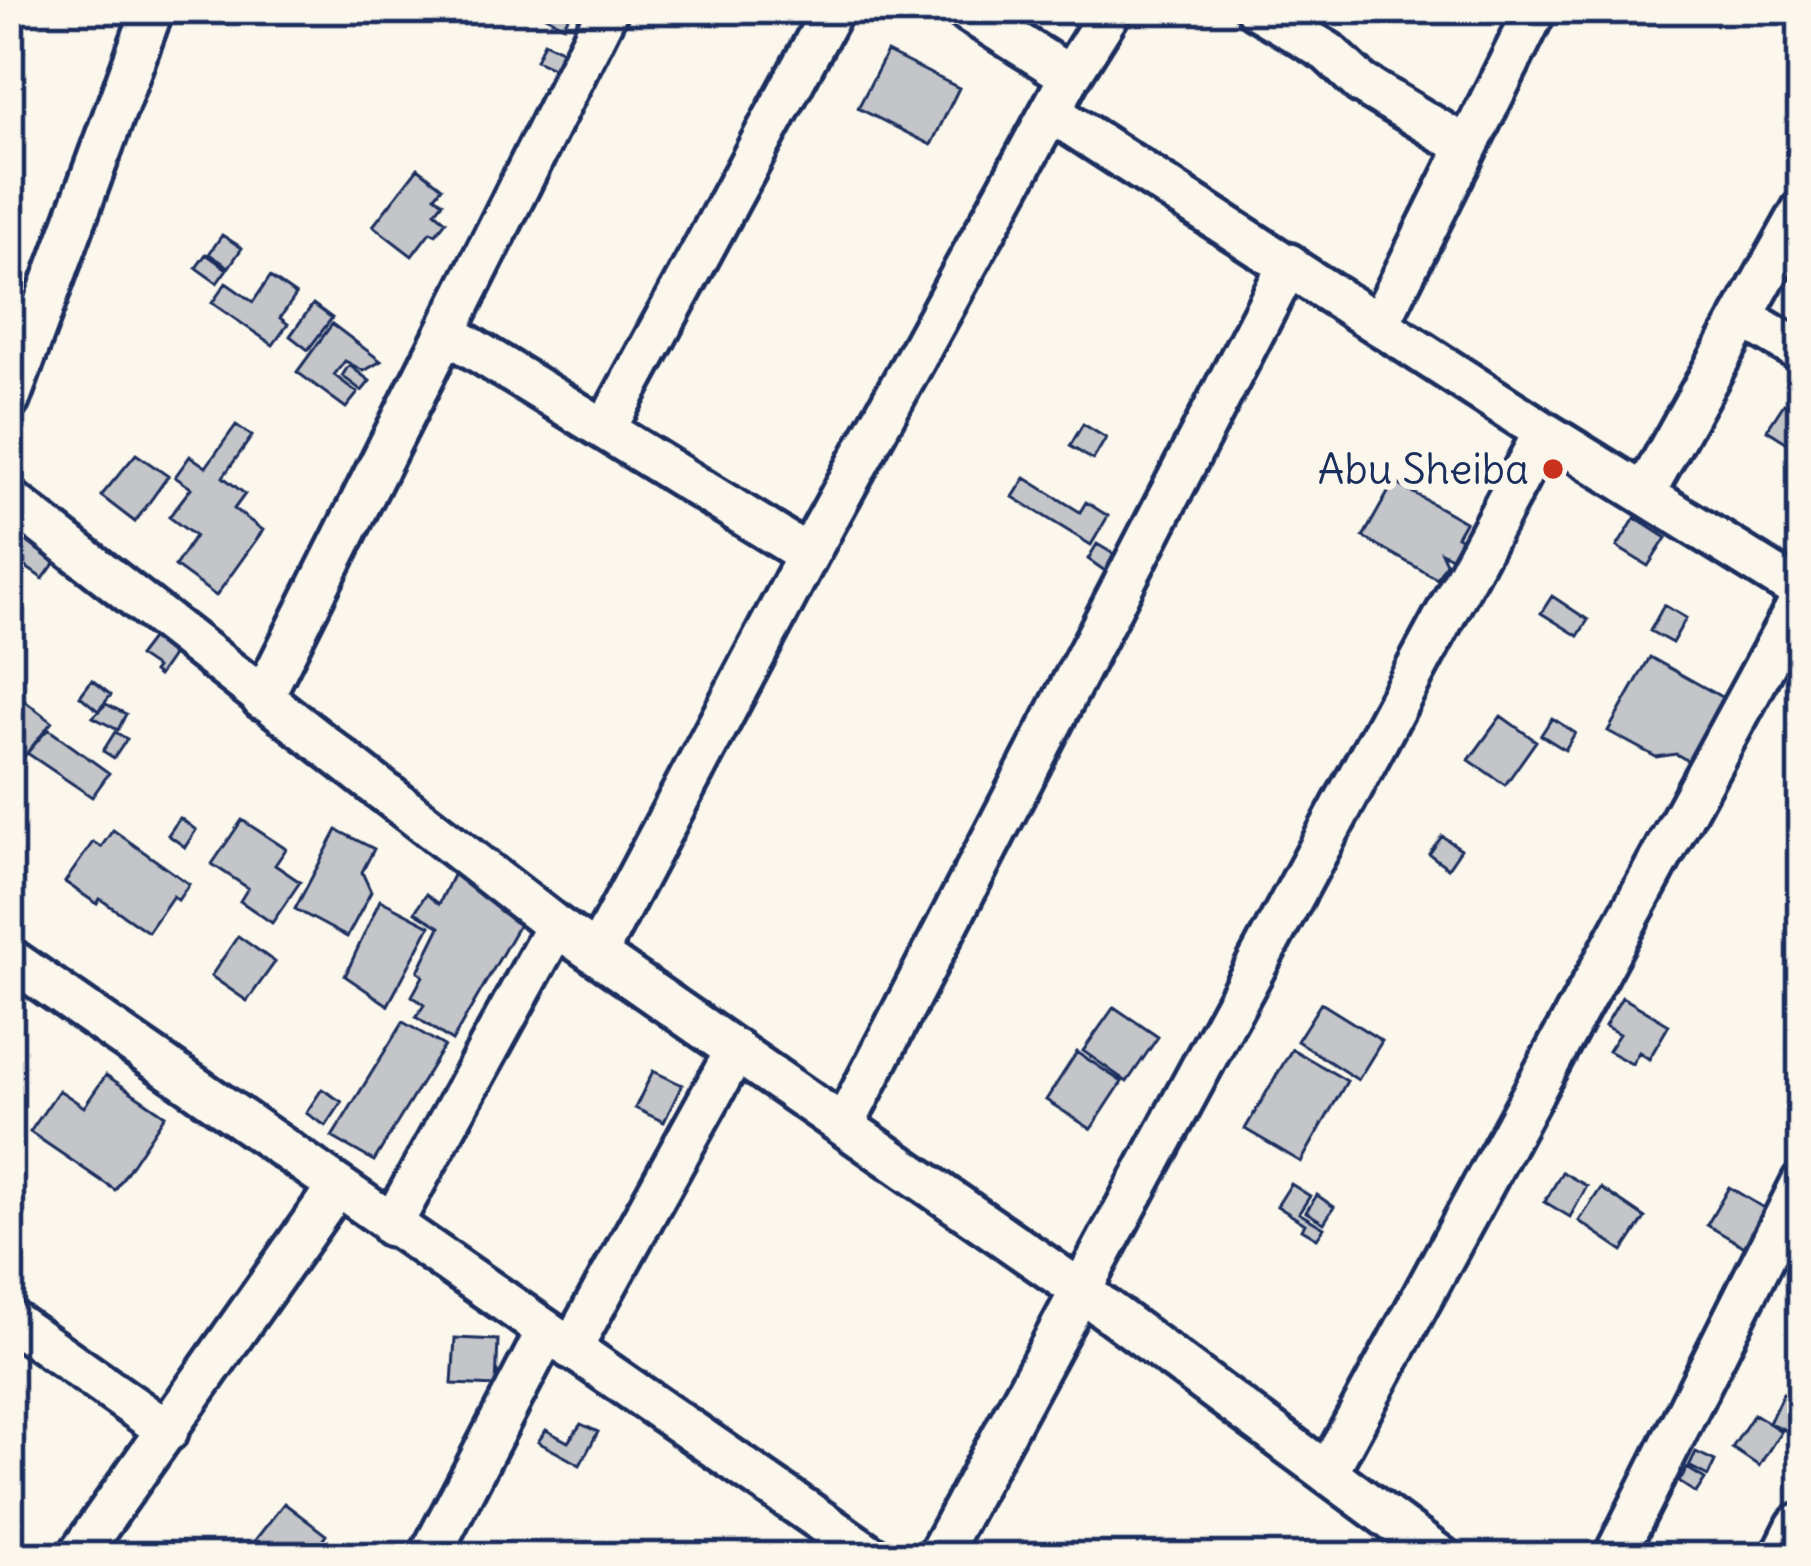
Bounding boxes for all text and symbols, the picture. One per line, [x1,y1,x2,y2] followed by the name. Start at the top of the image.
[1318,443,1529,495] place label: Abu Sheiba
[1540,456,1566,482] marker: Abu Sheiba

